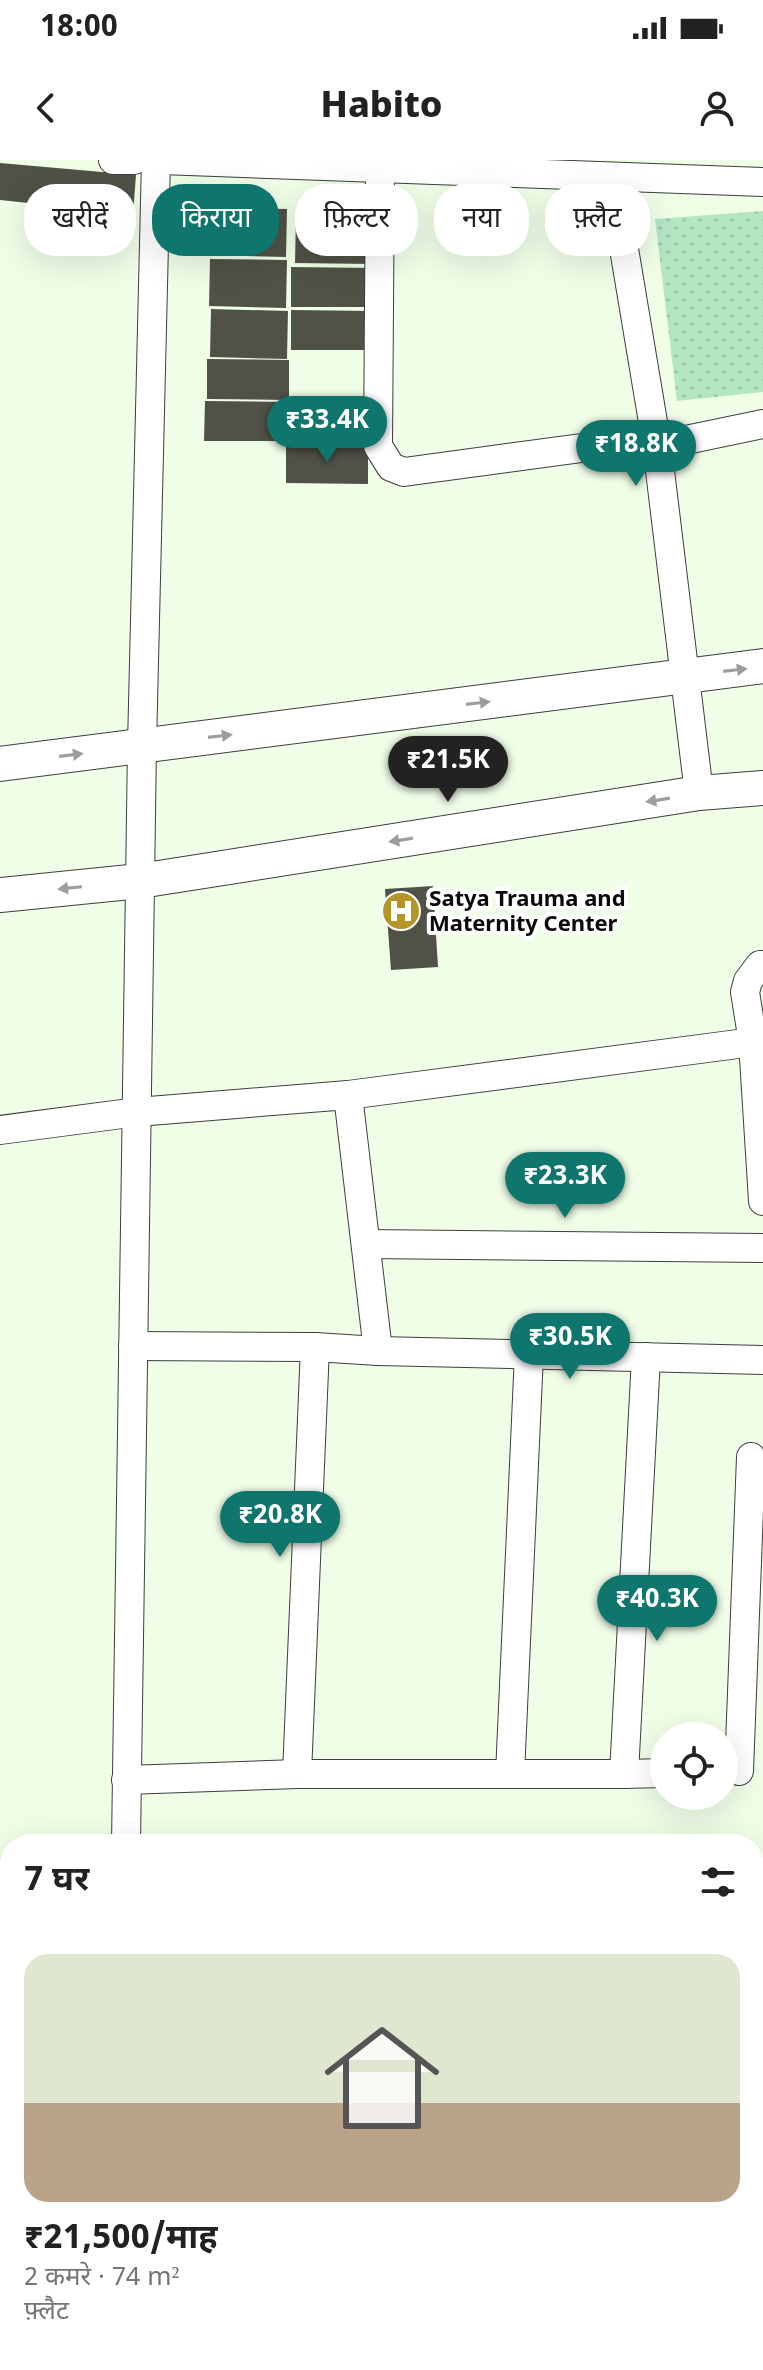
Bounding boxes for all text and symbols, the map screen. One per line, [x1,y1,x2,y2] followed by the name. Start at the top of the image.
[40,9,118,48] text: 18:00
[321,85,442,132] text: Habito
[24,86,68,130] icon: back
[695,86,739,130] icon: person
[24,184,136,256] chip: खरीदें
[152,184,279,256] chip: किराया
[295,184,418,256] chip: फ़िल्टर
[434,184,529,256] chip: नया
[545,184,650,256] chip: फ़्लैट
[262,396,392,464] pin: ₹33.4K
[285,405,369,439] text: ₹33.4K
[571,420,701,488] pin: ₹18.8K
[594,429,678,463] text: ₹18.8K
[723,663,748,676] one-way arrow
[465,696,490,709] one-way arrow
[208,729,233,742] one-way arrow
[383,736,513,804] pin: ₹21.5K
[406,745,490,779] text: ₹21.5K
[59,748,84,761] one-way arrow
[645,794,670,807] one-way arrow
[388,834,413,847] one-way arrow
[57,882,82,895] one-way arrow
[429,886,626,940] place label: Satya Trauma and Maternity Center
[380,890,422,932] hospital icon: Satya Trauma and Maternity Center
[500,1152,630,1220] pin: ₹23.3K
[523,1161,607,1195] text: ₹23.3K
[505,1313,635,1381] pin: ₹30.5K
[528,1322,612,1356] text: ₹30.5K
[215,1491,345,1559] pin: ₹20.8K
[238,1500,322,1534] text: ₹20.8K
[592,1575,722,1643] pin: ₹40.3K
[615,1584,699,1618] text: ₹40.3K
[650,1722,738,1810] map controls
[650,1722,738,1810] button: locate
[24,1860,89,1904] text: 7 घर
[696,1860,740,1904] icon: filters
[310,2006,454,2150] icon: home
[24,2218,217,2262] text: ₹21,500/माह
[24,2262,179,2296] text: 2 कमरे · 74 m²
[24,2296,69,2330] text: फ़्लैट

